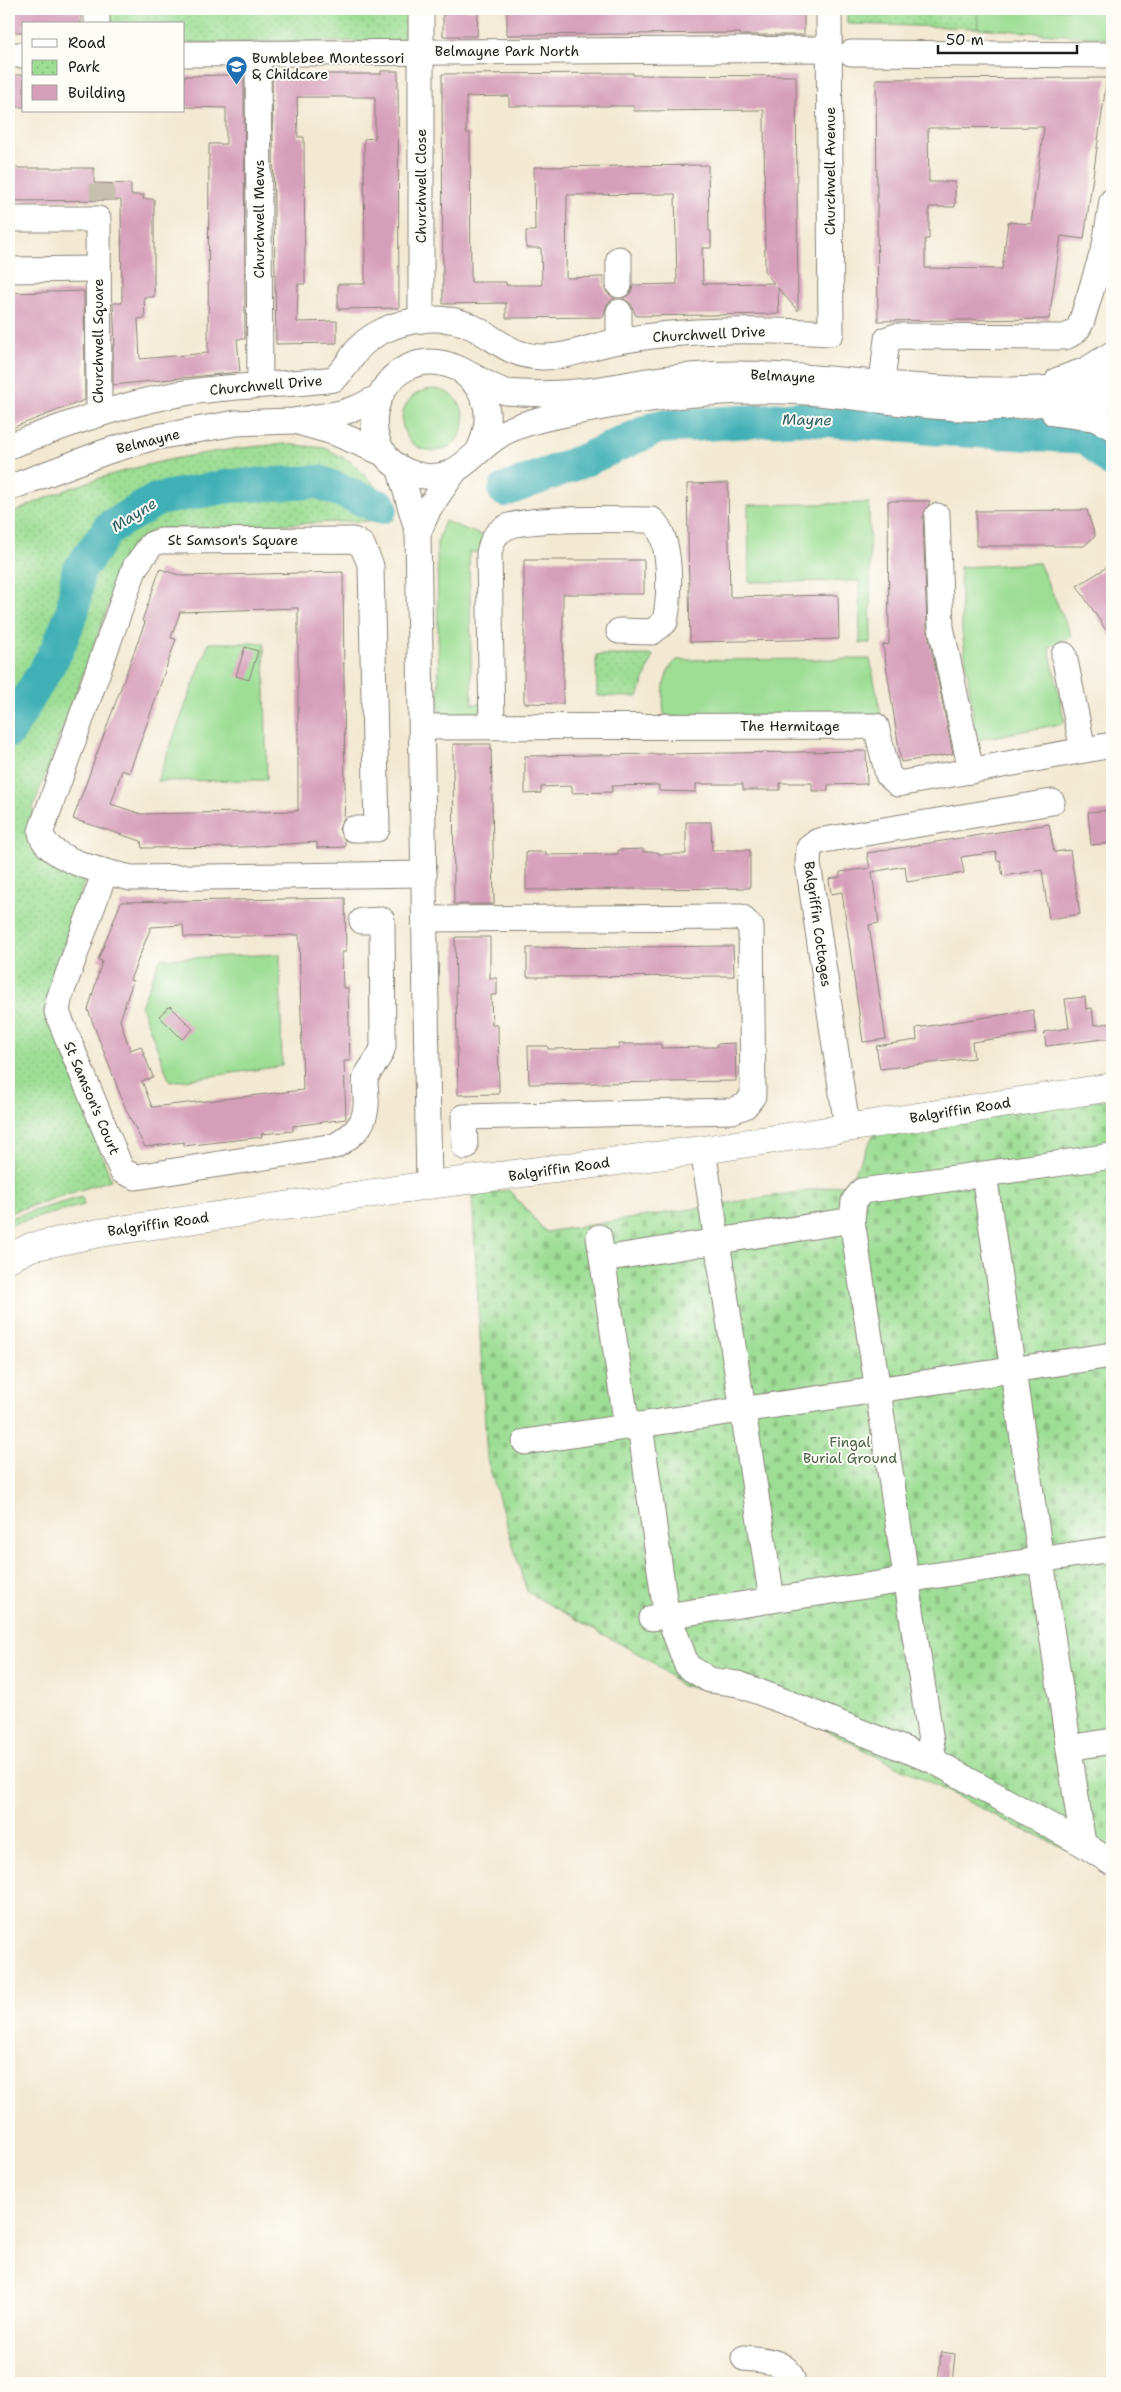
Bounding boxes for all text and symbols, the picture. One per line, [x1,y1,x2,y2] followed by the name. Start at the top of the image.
[22,22,185,112] legend
[938,22,1077,54] scale bar
[946,30,984,50] text: 50 m
[68,33,106,53] text: Road
[435,42,579,60] street label: Belmayne Park North
[252,49,405,83] place label: Bumblebee Montessori & Childcare
[224,54,248,85] school or university icon: Bumblebee Montessori & Childcare
[68,57,100,77] text: Park
[68,83,125,103] text: Building
[821,107,839,235] street label: Churchwell Avenue
[412,129,430,243] street label: Churchwell Close
[250,159,268,278] street label: Churchwell Mews
[89,278,107,403] street label: Churchwell Square
[652,322,766,346] street label: Churchwell Drive
[750,365,816,387] street label: Belmayne
[209,371,323,399] street label: Churchwell Drive
[782,410,832,430] water label: Mayne
[114,424,182,458] street label: Belmayne
[108,493,160,537] water label: Mayne
[168,531,298,549] street label: St Samson's Square
[740,717,840,735] street label: The Hermitage
[800,860,836,988] street label: Balgriffin Cottages
[60,1039,124,1157] street label: St Samson's Court
[908,1093,1012,1127] street label: Balgriffin Road
[507,1153,611,1185] street label: Balgriffin Road
[106,1208,210,1240] street label: Balgriffin Road
[803,1433,897,1467] park label: Fingal Burial Ground

